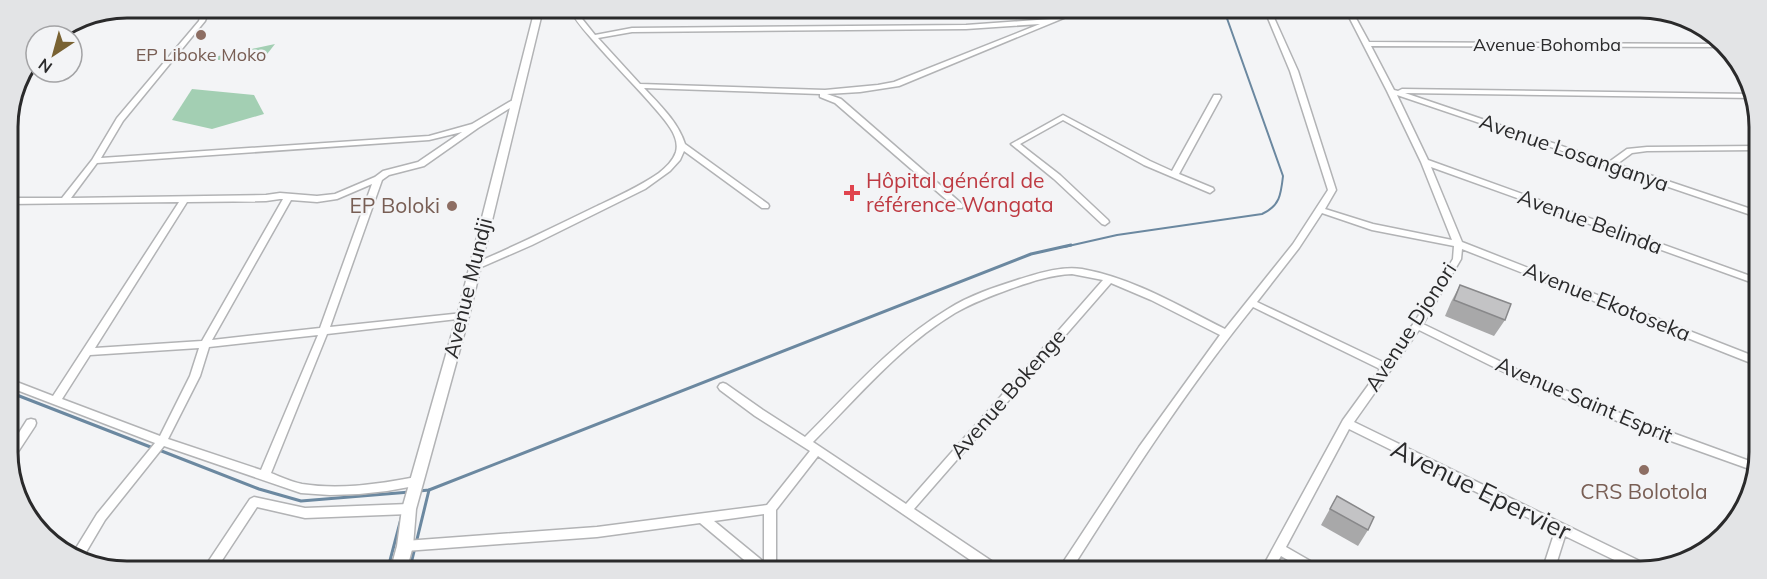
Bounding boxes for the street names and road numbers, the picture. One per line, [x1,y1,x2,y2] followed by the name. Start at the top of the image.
[1473,33,1621,56] street label: Avenue Bohomba
[1476,107,1672,197] street label: Avenue Losanganya
[1515,183,1666,259] street label: Avenue Belinda
[437,215,497,361] street label: Avenue Mundji
[1520,256,1695,346] street label: Avenue Ekotoseka
[1359,257,1461,396] street label: Avenue Djonori
[944,323,1071,463] street label: Avenue Bokenge
[1492,350,1677,448] street label: Avenue Saint Esprit
[1386,432,1577,548] street label: Avenue Epervier

